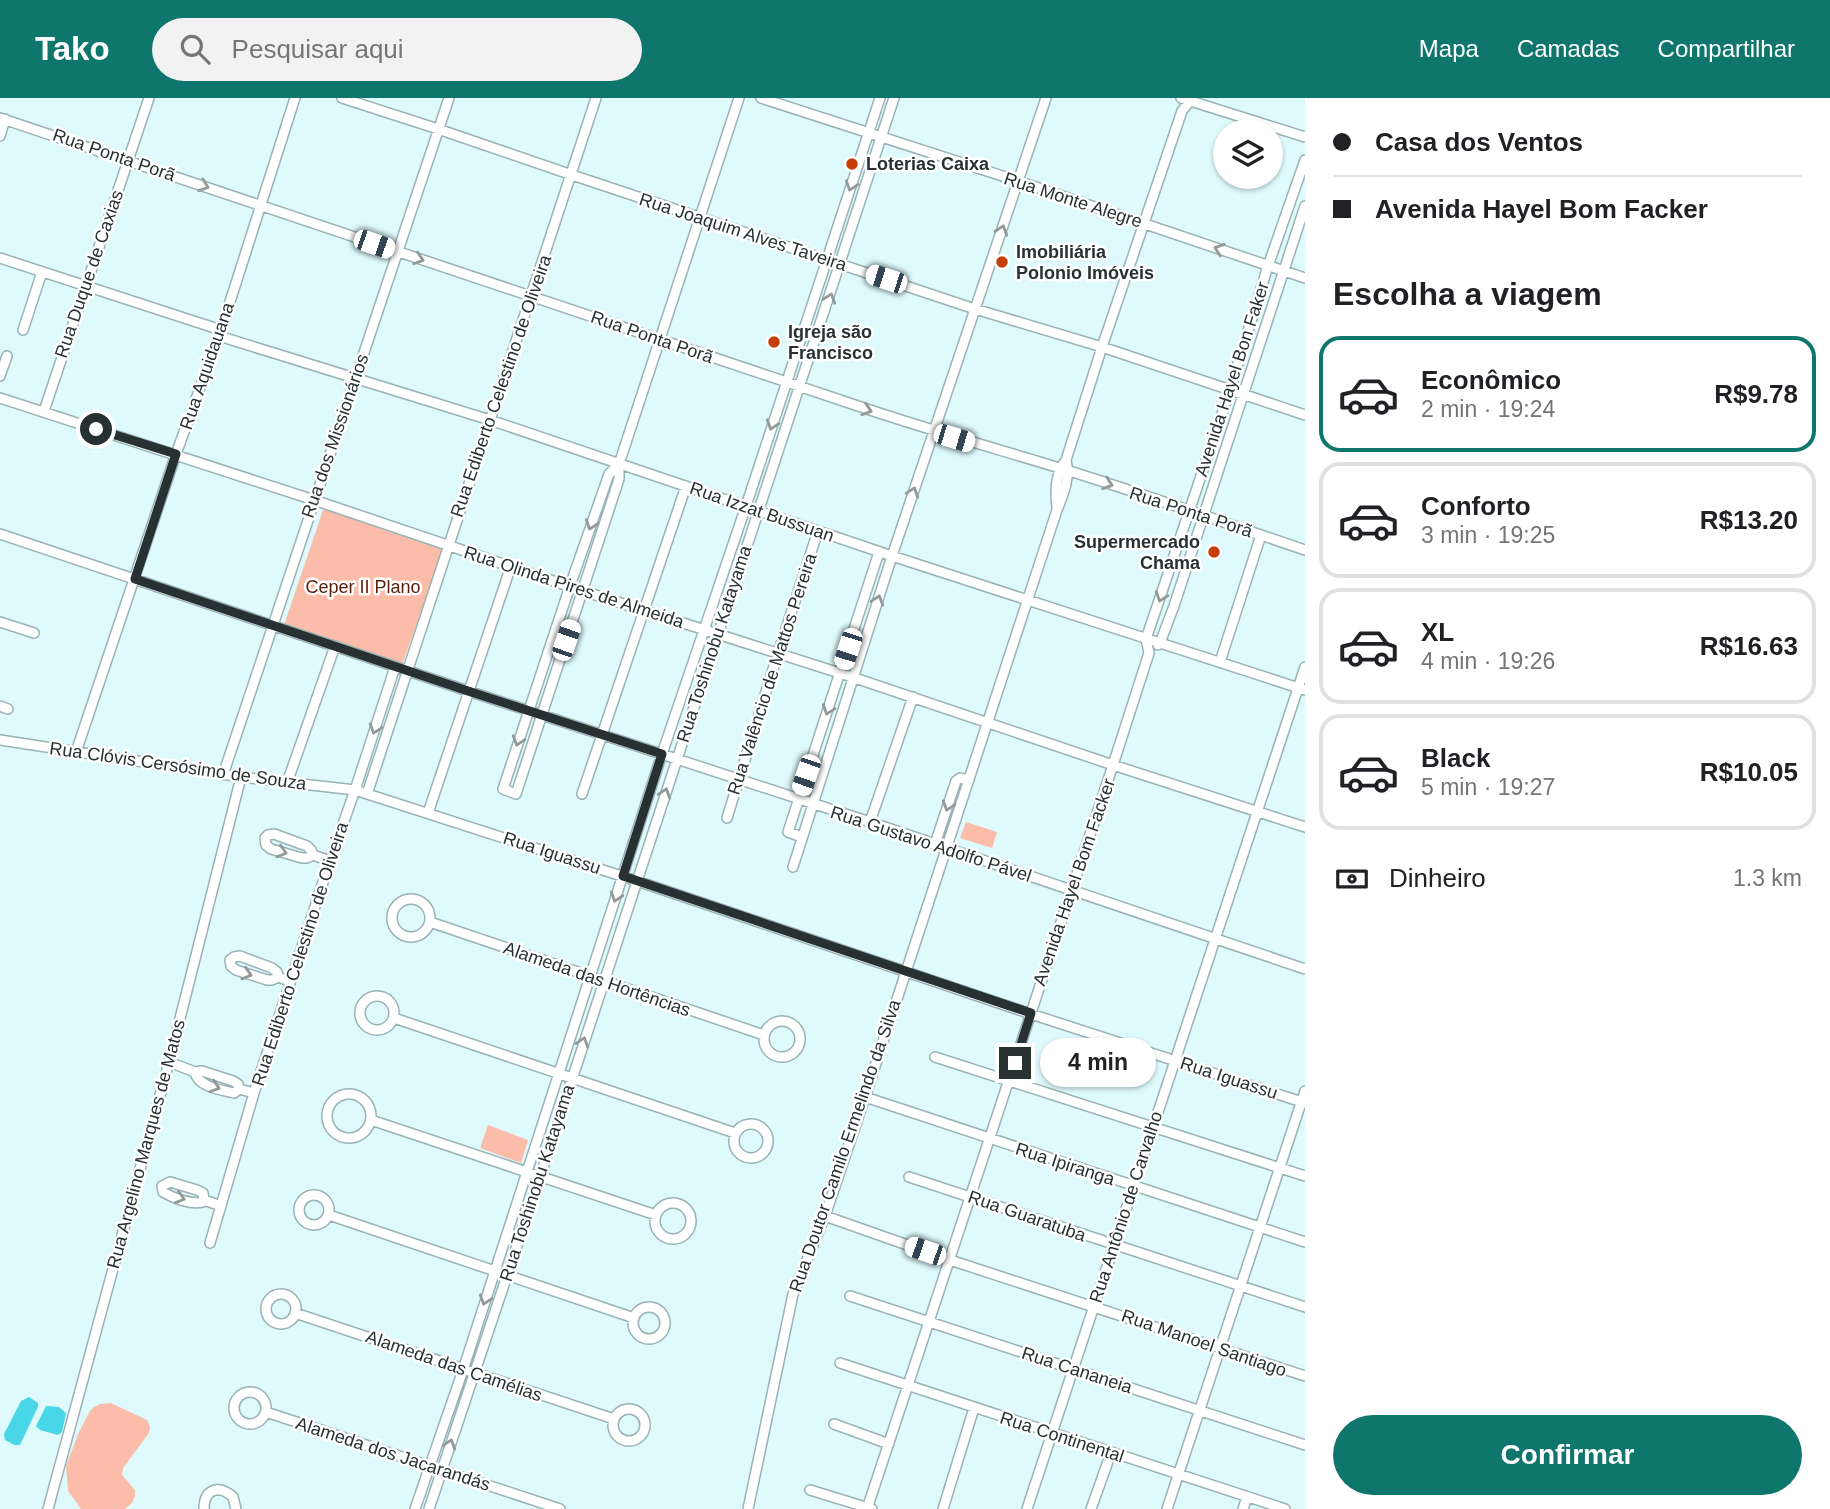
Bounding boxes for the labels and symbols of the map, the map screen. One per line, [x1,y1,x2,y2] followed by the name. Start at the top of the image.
[50,125,179,186] street label: Rua Ponta Porã
[866,154,990,174] place label: Loterias Caixa
[844,156,860,172] marker: Loterias Caixa
[1001,168,1145,232] street label: Rua Monte Alegre
[197,178,210,192] one-way arrow
[845,179,859,192] one-way arrow
[51,187,127,361] street label: Rua Duque de Caxias
[637,189,850,275] street label: Rua Joaquim Alves Taveira
[994,224,1008,236] one-way arrow
[351,227,398,261] car
[1016,242,1154,283] place label: Imobiliária Polonio Imóveis
[1213,243,1225,257] one-way arrow
[413,251,425,265] one-way arrow
[447,251,556,520] street label: Rua Ediberto Celestino de Oliveira
[994,254,1010,270] marker: Imobiliária Polonio Imóveis
[863,263,910,295] car
[1191,279,1273,479] street label: Avenida Hayel Bon Faker
[822,292,836,304] one-way arrow
[176,299,238,432] street label: Rua Aquidauana
[588,307,717,368] street label: Rua Ponta Porã
[788,322,873,363] place label: Igreja são Francisco
[766,334,782,350] marker: Igreja são Francisco
[298,351,372,521] street label: Rua dos Missionários
[861,401,873,416] one-way arrow
[80,413,112,445] route start
[766,419,780,431] one-way arrow
[931,422,978,454] car
[1101,476,1114,490] one-way arrow
[687,478,837,546] street label: Rua Izzat Bussuan
[1127,483,1256,542] street label: Rua Ponta Porã
[905,486,920,498] one-way arrow
[585,519,599,531] one-way arrow
[1074,532,1201,573] place label: Supermercado Chama
[461,542,687,632] street label: Rua Olinda Pires de Almeida
[673,542,756,745] street label: Rua Toshinobu Katayama
[1206,544,1222,560] marker: Supermercado Chama
[723,550,821,797] street label: Rua Valêncio de Mattos Pereira
[305,577,421,597] park label: Ceper II Plano
[1155,590,1169,602] one-way arrow
[869,594,884,606] one-way arrow
[550,617,583,663] car
[832,626,865,672] car
[822,703,836,716] one-way arrow
[369,722,383,734] one-way arrow
[512,734,526,746] one-way arrow
[48,738,309,794] street label: Rua Clóvis Cersósimo de Souza
[790,752,823,798] car
[1029,776,1119,988] street label: Avenida Hayel Bom Facker
[657,787,672,799] one-way arrow
[941,799,956,811] one-way arrow
[828,802,1034,886] street label: Rua Gustavo Adolfo Pável
[248,819,352,1088] street label: Rua Ediberto Celestino de Oliveira
[501,828,603,878] street label: Rua Iguassu
[275,844,287,858] one-way arrow
[610,891,625,903] one-way arrow
[501,938,693,1020] street label: Alameda das Hortências
[241,965,253,980] one-way arrow
[785,996,905,1295] street label: Rua Doutor Camilo Ermelindo da Silva
[103,1017,189,1271] street label: Rua Argelino Marques de Matos
[575,1037,590,1049] one-way arrow
[1040,1038,1155,1088] callout: 4 min
[999,1047,1031,1079] route end
[1178,1053,1280,1103] street label: Rua Iguassu
[208,1079,220,1094] one-way arrow
[496,1081,579,1284] street label: Rua Toshinobu Katayama
[1086,1109,1166,1305] street label: Rua Antônio de Carvalho
[1013,1139,1118,1190] street label: Rua Ipiranga
[966,1187,1089,1246] street label: Rua Guaratuba
[174,1190,186,1205] one-way arrow
[902,1234,949,1268] car
[479,1293,493,1306] one-way arrow
[1119,1305,1289,1381] street label: Rua Manoel Santiago
[363,1326,545,1406] street label: Alameda das Camélias
[1019,1343,1136,1398] street label: Rua Cananeia
[998,1408,1126,1466] street label: Rua Continental
[293,1413,493,1495] street label: Alameda dos Jacarandás
[442,1439,456,1451] one-way arrow

